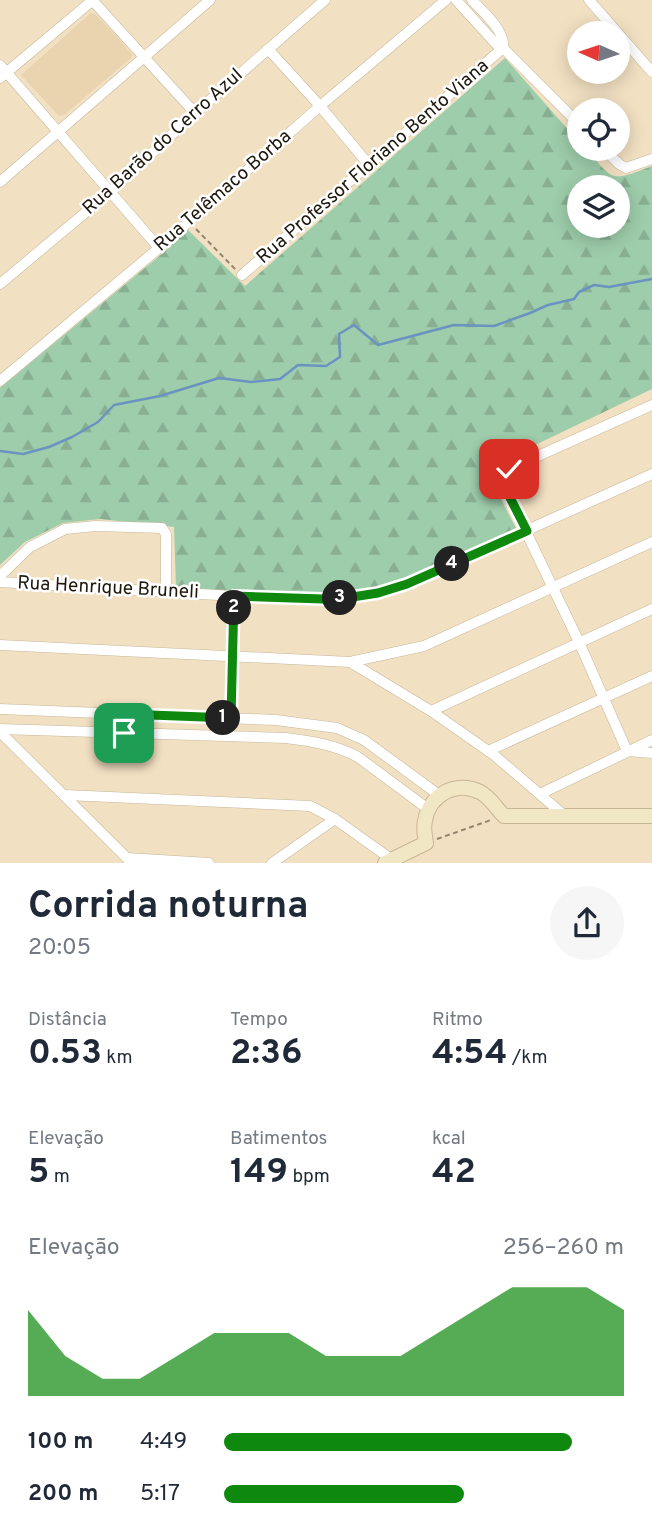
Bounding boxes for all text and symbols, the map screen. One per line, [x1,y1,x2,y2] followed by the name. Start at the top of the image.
[567,21,630,84] north arrow
[567,21,630,238] map controls
[252,54,494,270] street label: Rua Professor Floriano Bento Viana
[78,64,248,220] street label: Rua Barão do Cerro Azul
[567,98,630,161] button: locate
[149,125,297,257] street label: Rua Telêmaco Borba
[567,175,630,238] button: layers
[479,439,539,499] pin
[490,450,528,488] icon: check
[434,546,470,582] pin: 4
[445,551,458,575] text: 4
[17,571,199,605] street label: Rua Henrique Bruneli
[322,580,358,616] pin: 3
[334,585,345,609] text: 3
[216,590,252,626] pin: 2
[228,595,239,619] text: 2
[206,700,241,736] pin: 1
[94,703,154,763] pin
[219,705,226,729] text: 1
[105,714,143,752] icon: arrive
[28,883,308,932] text: Corrida noturna
[550,886,624,960] button: share
[28,934,91,963] text: 20:05
[28,1008,107,1032] text: Distância
[230,1008,288,1032] text: Tempo
[432,1008,483,1032] text: Ritmo
[28,1032,102,1076] text: 0.53
[230,1032,302,1076] text: 2:36
[432,1032,508,1076] text: 4:54
[102,1046,133,1070] text: km
[508,1046,547,1070] text: /km
[28,1127,104,1151] text: Elevação
[230,1127,328,1151] text: Batimentos
[432,1127,466,1151] text: kcal
[28,1151,49,1195] text: 5
[230,1151,288,1195] text: 149
[432,1151,476,1195] text: 42
[49,1165,70,1189] text: m
[288,1165,330,1189] text: bpm
[28,1234,120,1263] text: Elevação
[503,1234,624,1263] text: 256–260 m
[28,1428,93,1457] text: 100 m
[140,1428,187,1457] text: 4:49
[28,1480,98,1509] text: 200 m
[140,1480,180,1509] text: 5:17

